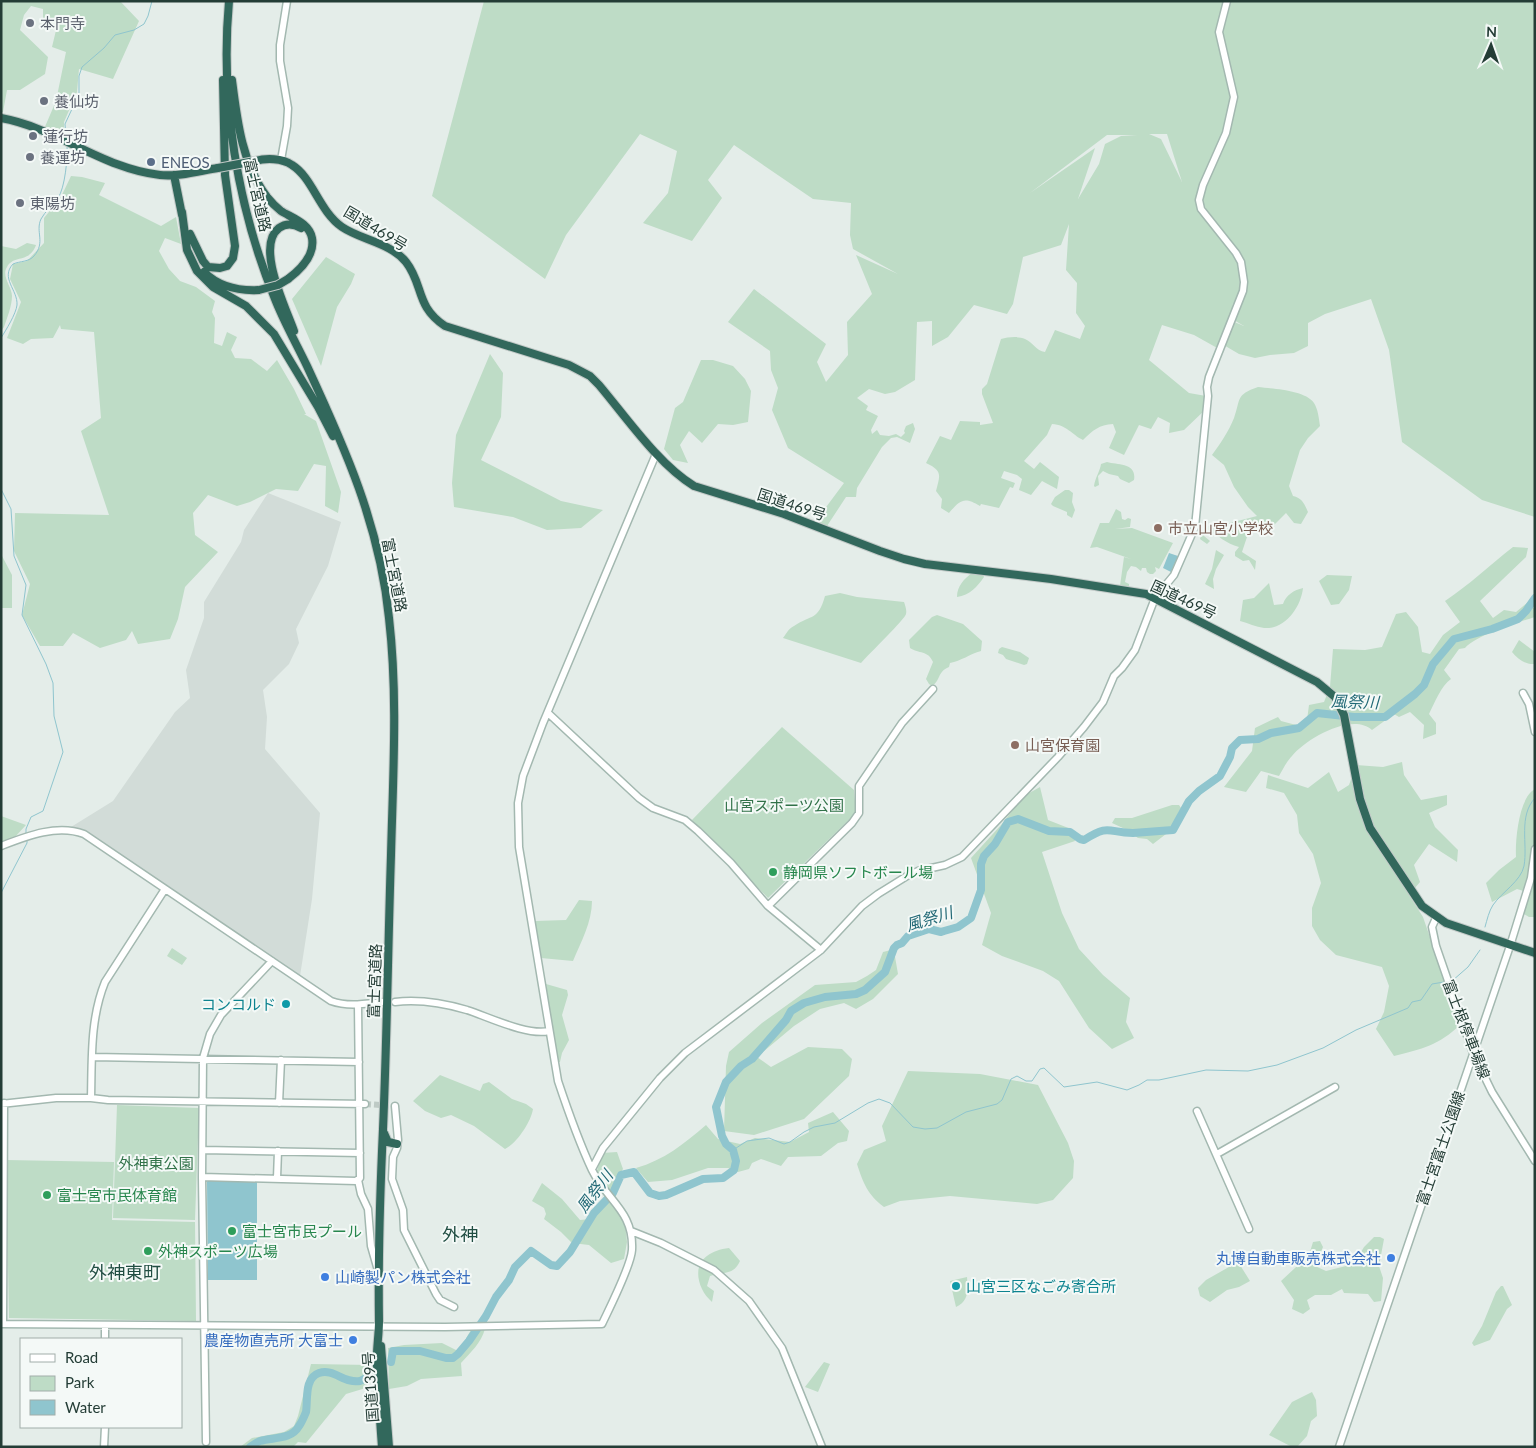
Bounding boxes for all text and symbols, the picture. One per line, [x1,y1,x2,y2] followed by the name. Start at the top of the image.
[40,14,85,32] place label: 本門寺
[24,17,36,29] marker: 本門寺
[1466,20,1516,70] north arrow
[1486,23,1497,40] text: N
[54,92,99,110] place label: 養仙坊
[38,95,50,107] marker: 養仙坊
[43,127,88,145] place label: 蓮行坊
[27,130,39,142] marker: 蓮行坊
[40,148,85,166] place label: 養運坊
[24,151,36,163] marker: 養運坊
[161,153,210,171] place label: ENEOS
[145,156,157,168] marker: ENEOS
[241,156,275,234] street label: 富士宮道路
[30,194,75,212] place label: 東陽坊
[14,197,26,209] marker: 東陽坊
[341,202,411,254] street label: 国道469号
[755,484,829,524] street label: 国道469号
[1168,519,1273,537] place label: 市立山宮小学校
[1152,522,1164,534] marker: 市立山宮小学校
[379,536,411,614] street label: 富士宮道路
[1148,576,1220,622] street label: 国道469号
[1331,691,1381,711] water label: 風祭川
[1025,736,1100,754] place label: 山宮保育園
[1009,739,1021,751] marker: 山宮保育園
[724,796,844,814] park label: 山宮スポーツ公園
[783,863,933,881] place label: 静岡県ソフトボール場
[767,866,779,878] marker: 静岡県ソフトボール場
[903,901,957,934] water label: 風祭川
[364,943,384,1019] street label: 富士宮道路
[1440,977,1494,1081] street label: 富士根停車場線
[201,995,276,1013] place label: コンコルド
[280,998,292,1010] marker: コンコルド
[1412,1088,1468,1208] street label: 富士宮富士公園線
[118,1154,194,1172] park label: 外神東公園
[572,1165,617,1216] water label: 風祭川
[57,1186,177,1204] place label: 富士宮市民体育館
[41,1189,53,1201] marker: 富士宮市民体育館
[242,1222,362,1240] place label: 富士宮市民プール
[442,1223,478,1245] district label: 外神
[226,1225,238,1237] marker: 富士宮市民プール
[158,1242,278,1260] place label: 外神スポーツ広場
[142,1245,154,1257] marker: 外神スポーツ広場
[1216,1249,1381,1267] place label: 丸博自動車販売株式会社
[1385,1252,1397,1264] marker: 丸博自動車販売株式会社
[89,1261,161,1283] district label: 外神東町
[335,1268,471,1286] place label: 山崎製パン株式会社
[319,1271,331,1283] marker: 山崎製パン株式会社
[966,1277,1116,1295] place label: 山宮三区なごみ寄合所
[950,1280,962,1292] marker: 山宮三区なごみ寄合所
[204,1331,343,1349] place label: 農産物直売所 大富士
[347,1334,359,1346] marker: 農産物直売所 大富士
[20,1338,182,1428] legend
[65,1348,98,1366] text: Road
[359,1351,381,1423] street label: 国道139号
[65,1373,95,1391] text: Park
[65,1398,106,1416] text: Water

